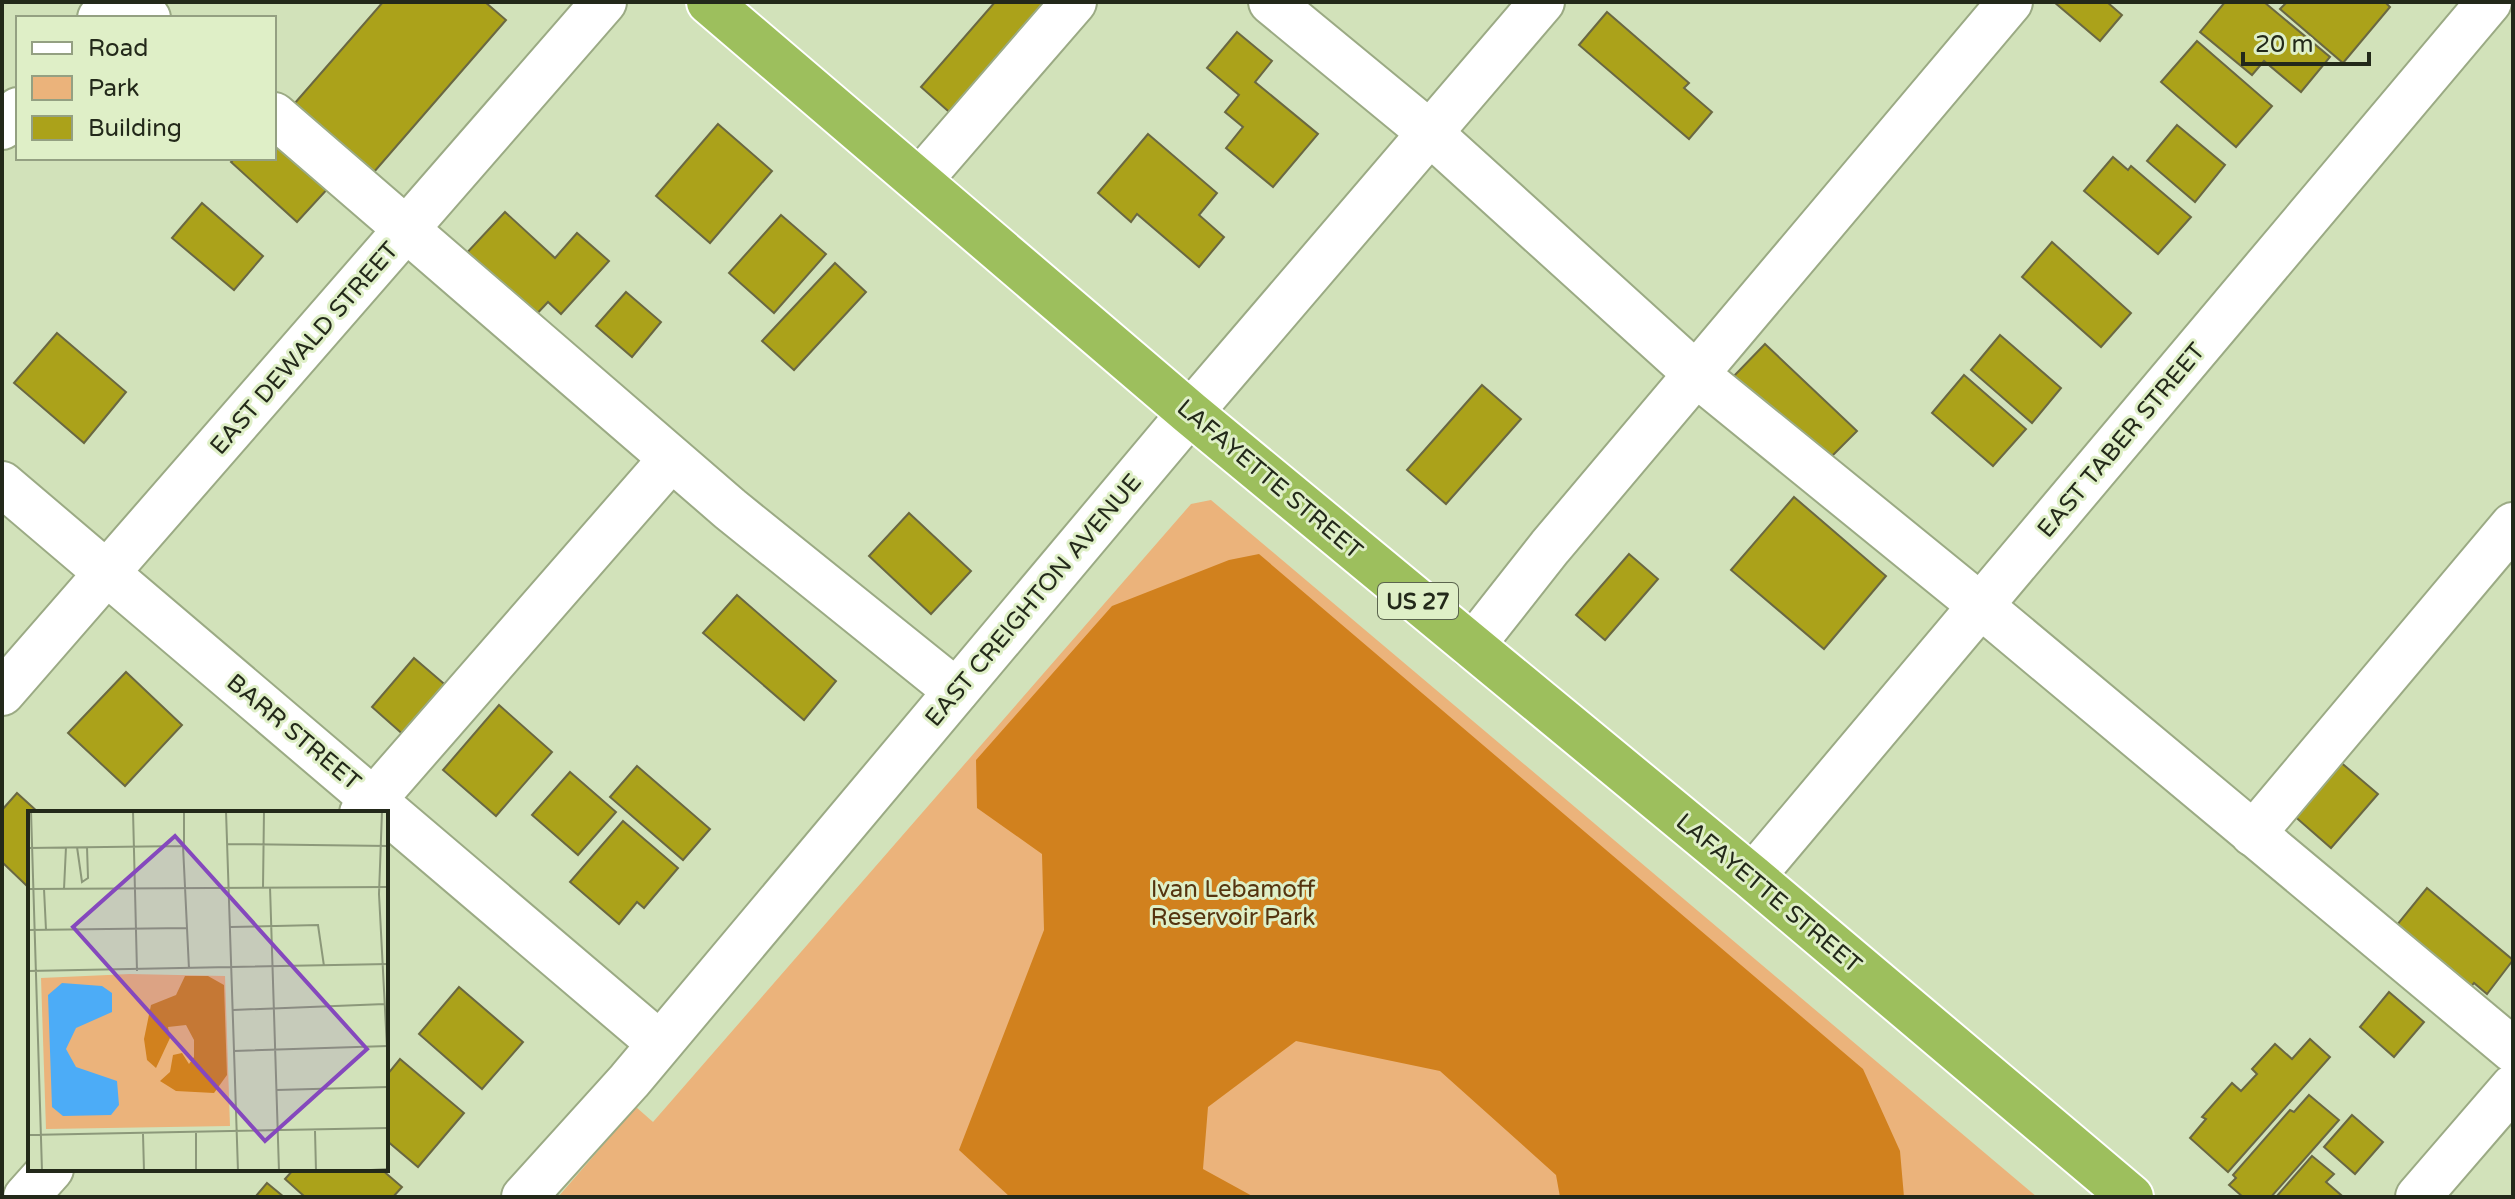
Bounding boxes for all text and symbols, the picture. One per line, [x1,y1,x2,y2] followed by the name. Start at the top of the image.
[16,16,276,160] legend
[2243,16,2369,66] scale bar
[2255,30,2313,59] text: 20 m
[88,34,148,63] text: Road
[88,74,139,103] text: Park
[88,114,182,143] text: Building
[204,236,405,461] street label: EAST DEWALD STREET
[2031,337,2212,544] street label: EAST TABER STREET
[1171,393,1369,566] street label: LAFAYETTE STREET
[919,468,1148,733] street label: EAST CREIGHTON AVENUE
[1378,583,1458,619] road number: US 27
[221,668,367,797] street label: BARR STREET
[1670,807,1868,980] street label: LAFAYETTE STREET
[28,811,388,1171] inset map
[1151,875,1316,932] park label: Ivan Lebamoff Reservoir Park

